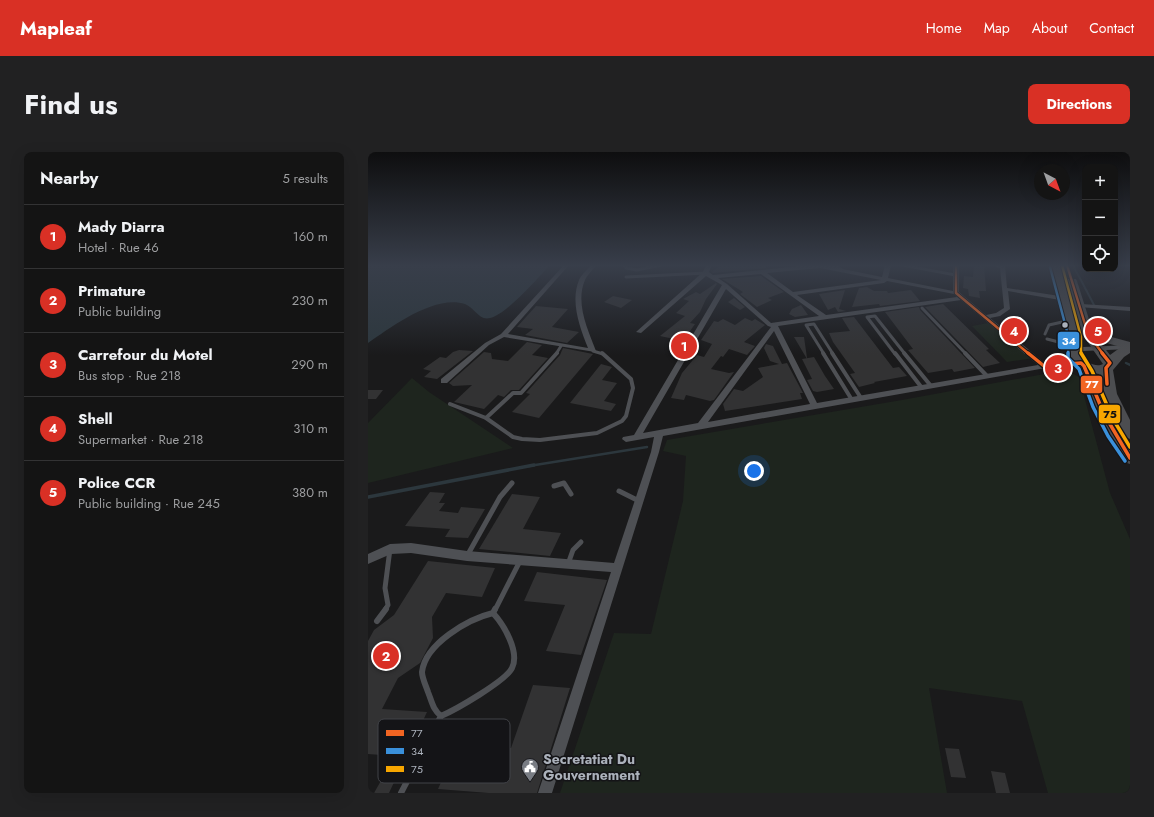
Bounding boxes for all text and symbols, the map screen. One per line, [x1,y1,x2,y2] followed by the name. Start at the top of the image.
[20,15,92,42] text: Mapleaf
[926,18,962,38] text: Home
[984,18,1010,38] text: Map
[1032,18,1067,38] text: About
[1089,18,1134,38] text: Contact
[24,84,118,125] text: Find us
[1028,84,1130,124] button: Directions
[1034,164,1070,200] north arrow
[1082,164,1118,272] map controls
[1082,164,1118,200] button: +
[40,166,98,190] text: Nearby
[282,169,328,188] text: 5 results
[1082,200,1118,236] button: −
[78,216,165,238] text: Mady Diarra
[50,227,56,246] text: 1
[293,227,328,246] text: 160 m
[1082,236,1118,272] button: locate
[78,238,159,257] text: Hotel · Rue 46
[78,280,146,302] text: Primature
[49,291,57,310] text: 2
[292,291,328,310] text: 230 m
[78,302,161,321] text: Public building
[1001,316,1027,346] pin: 4
[1085,316,1111,346] pin: 5
[1060,320,1070,330] unlabelled marker
[671,331,697,361] pin: 1
[1057,331,1080,350] line badge: 34
[1062,333,1077,349] text: 34
[78,344,213,366] text: Carrefour du Motel
[1045,353,1071,383] pin: 3
[49,355,57,374] text: 3
[291,355,328,374] text: 290 m
[78,366,181,385] text: Bus stop · Rue 218
[1080,375,1103,394] line badge: 77
[1085,376,1099,392] text: 77
[1098,404,1121,424] line badge: 75
[1103,406,1117,422] text: 75
[78,408,113,430] text: Shell
[48,419,58,438] text: 4
[293,419,328,438] text: 310 m
[78,430,203,449] text: Supermarket · Rue 218
[744,461,764,481] your location
[78,472,155,494] text: Police CCR
[49,483,57,502] text: 5
[292,483,328,502] text: 380 m
[78,494,220,513] text: Public building · Rue 245
[373,641,399,671] pin: 2
[378,719,510,783] legend
[411,725,423,741] text: 77
[411,743,424,759] text: 34
[543,749,640,785] place label: Secretatiat Du Gouvernement
[520,757,540,782] public building icon: Secretatiat Du Gouvernement
[411,761,423,777] text: 75

